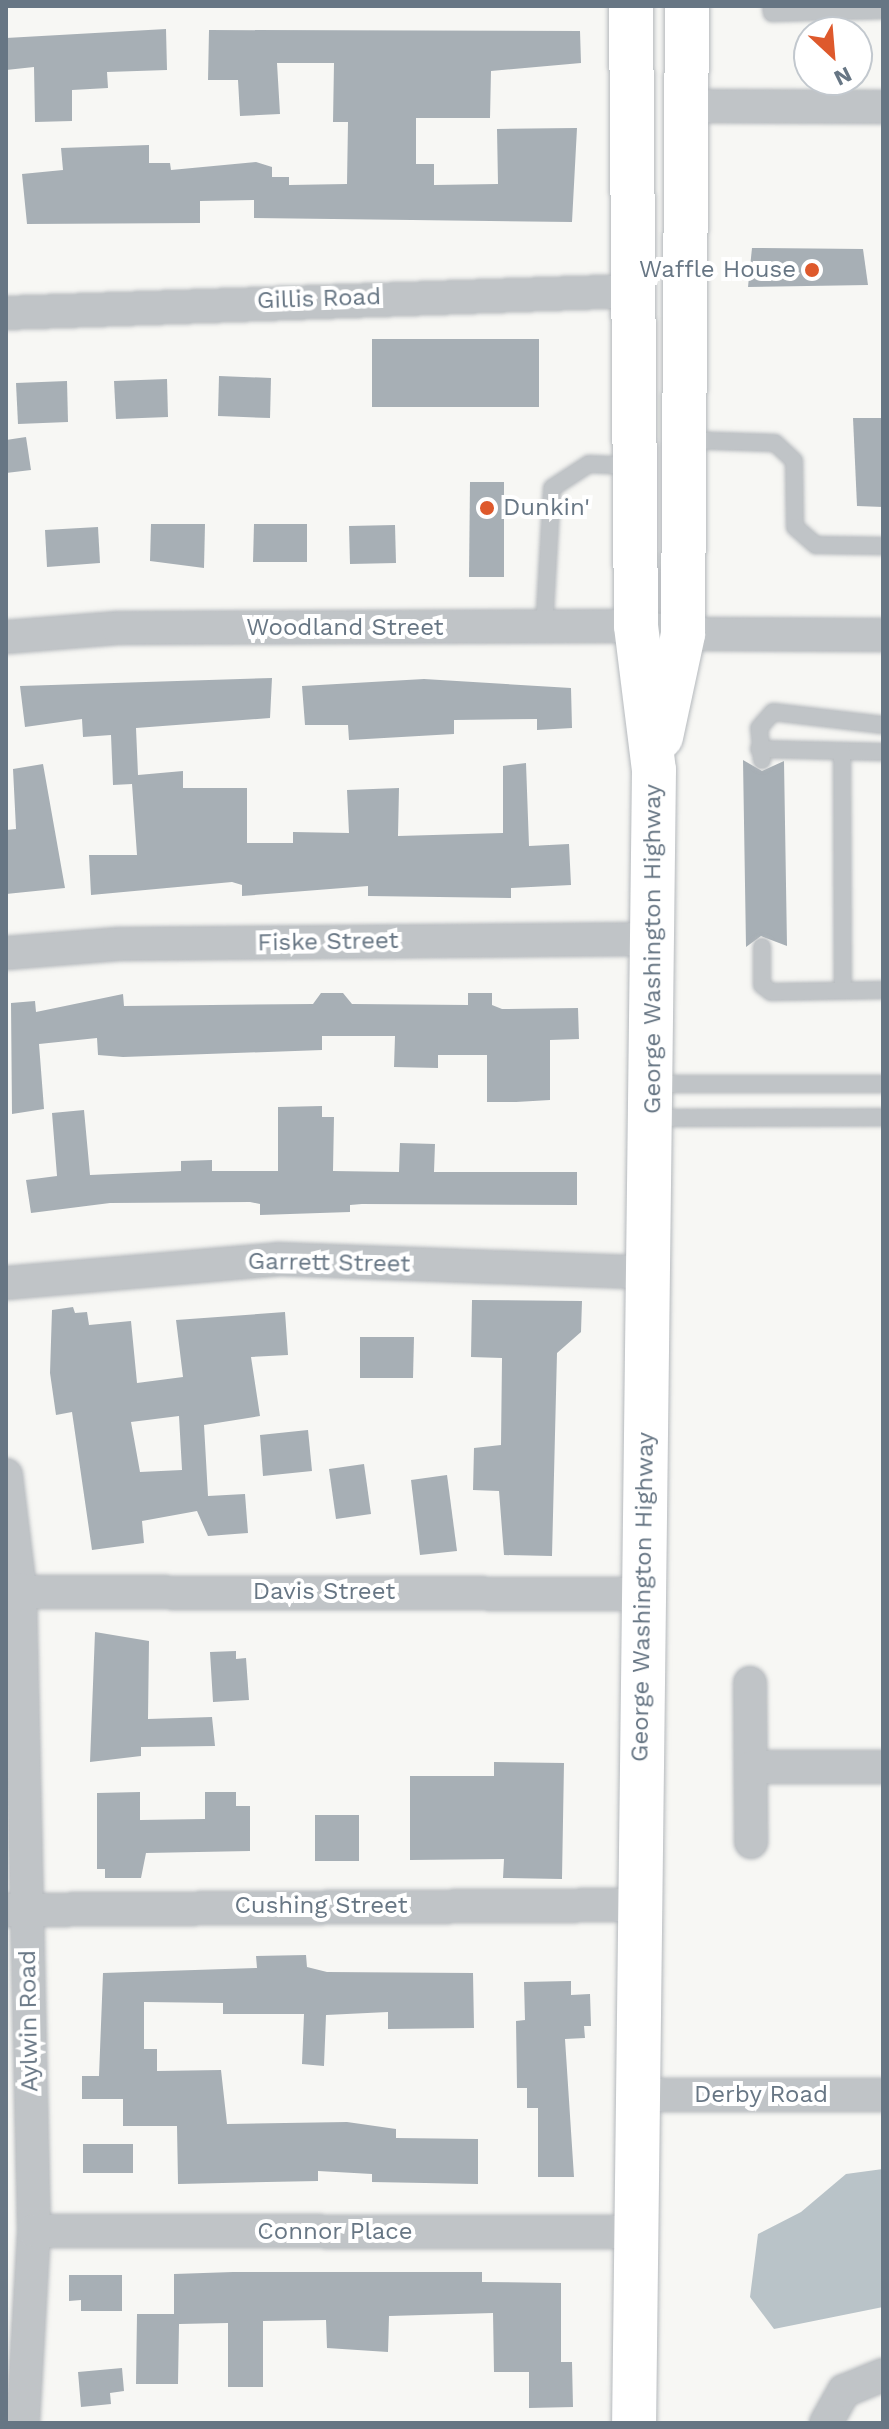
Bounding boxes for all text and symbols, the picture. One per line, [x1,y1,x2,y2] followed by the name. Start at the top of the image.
[793,16,873,96] north arrow
[830,61,856,91] text: N
[639,256,796,284] place label: Waffle House
[803,261,821,279] marker: Waffle House
[256,282,382,316] street label: Gillis Road
[503,494,590,522] place label: Dunkin'
[478,499,496,517] marker: Dunkin'
[246,614,444,642] street label: Woodland Street
[639,784,667,1114] street label: George Washington Highway
[257,926,399,958] street label: Fiske Street
[247,1247,411,1279] street label: Garrett Street
[626,1431,660,1763] street label: George Washington Highway
[253,1578,395,1606] street label: Davis Street
[234,1892,408,1920] street label: Cushing Street
[13,1950,45,2092] street label: Aylwin Road
[694,2081,828,2109] street label: Derby Road
[257,2218,413,2246] street label: Connor Place

